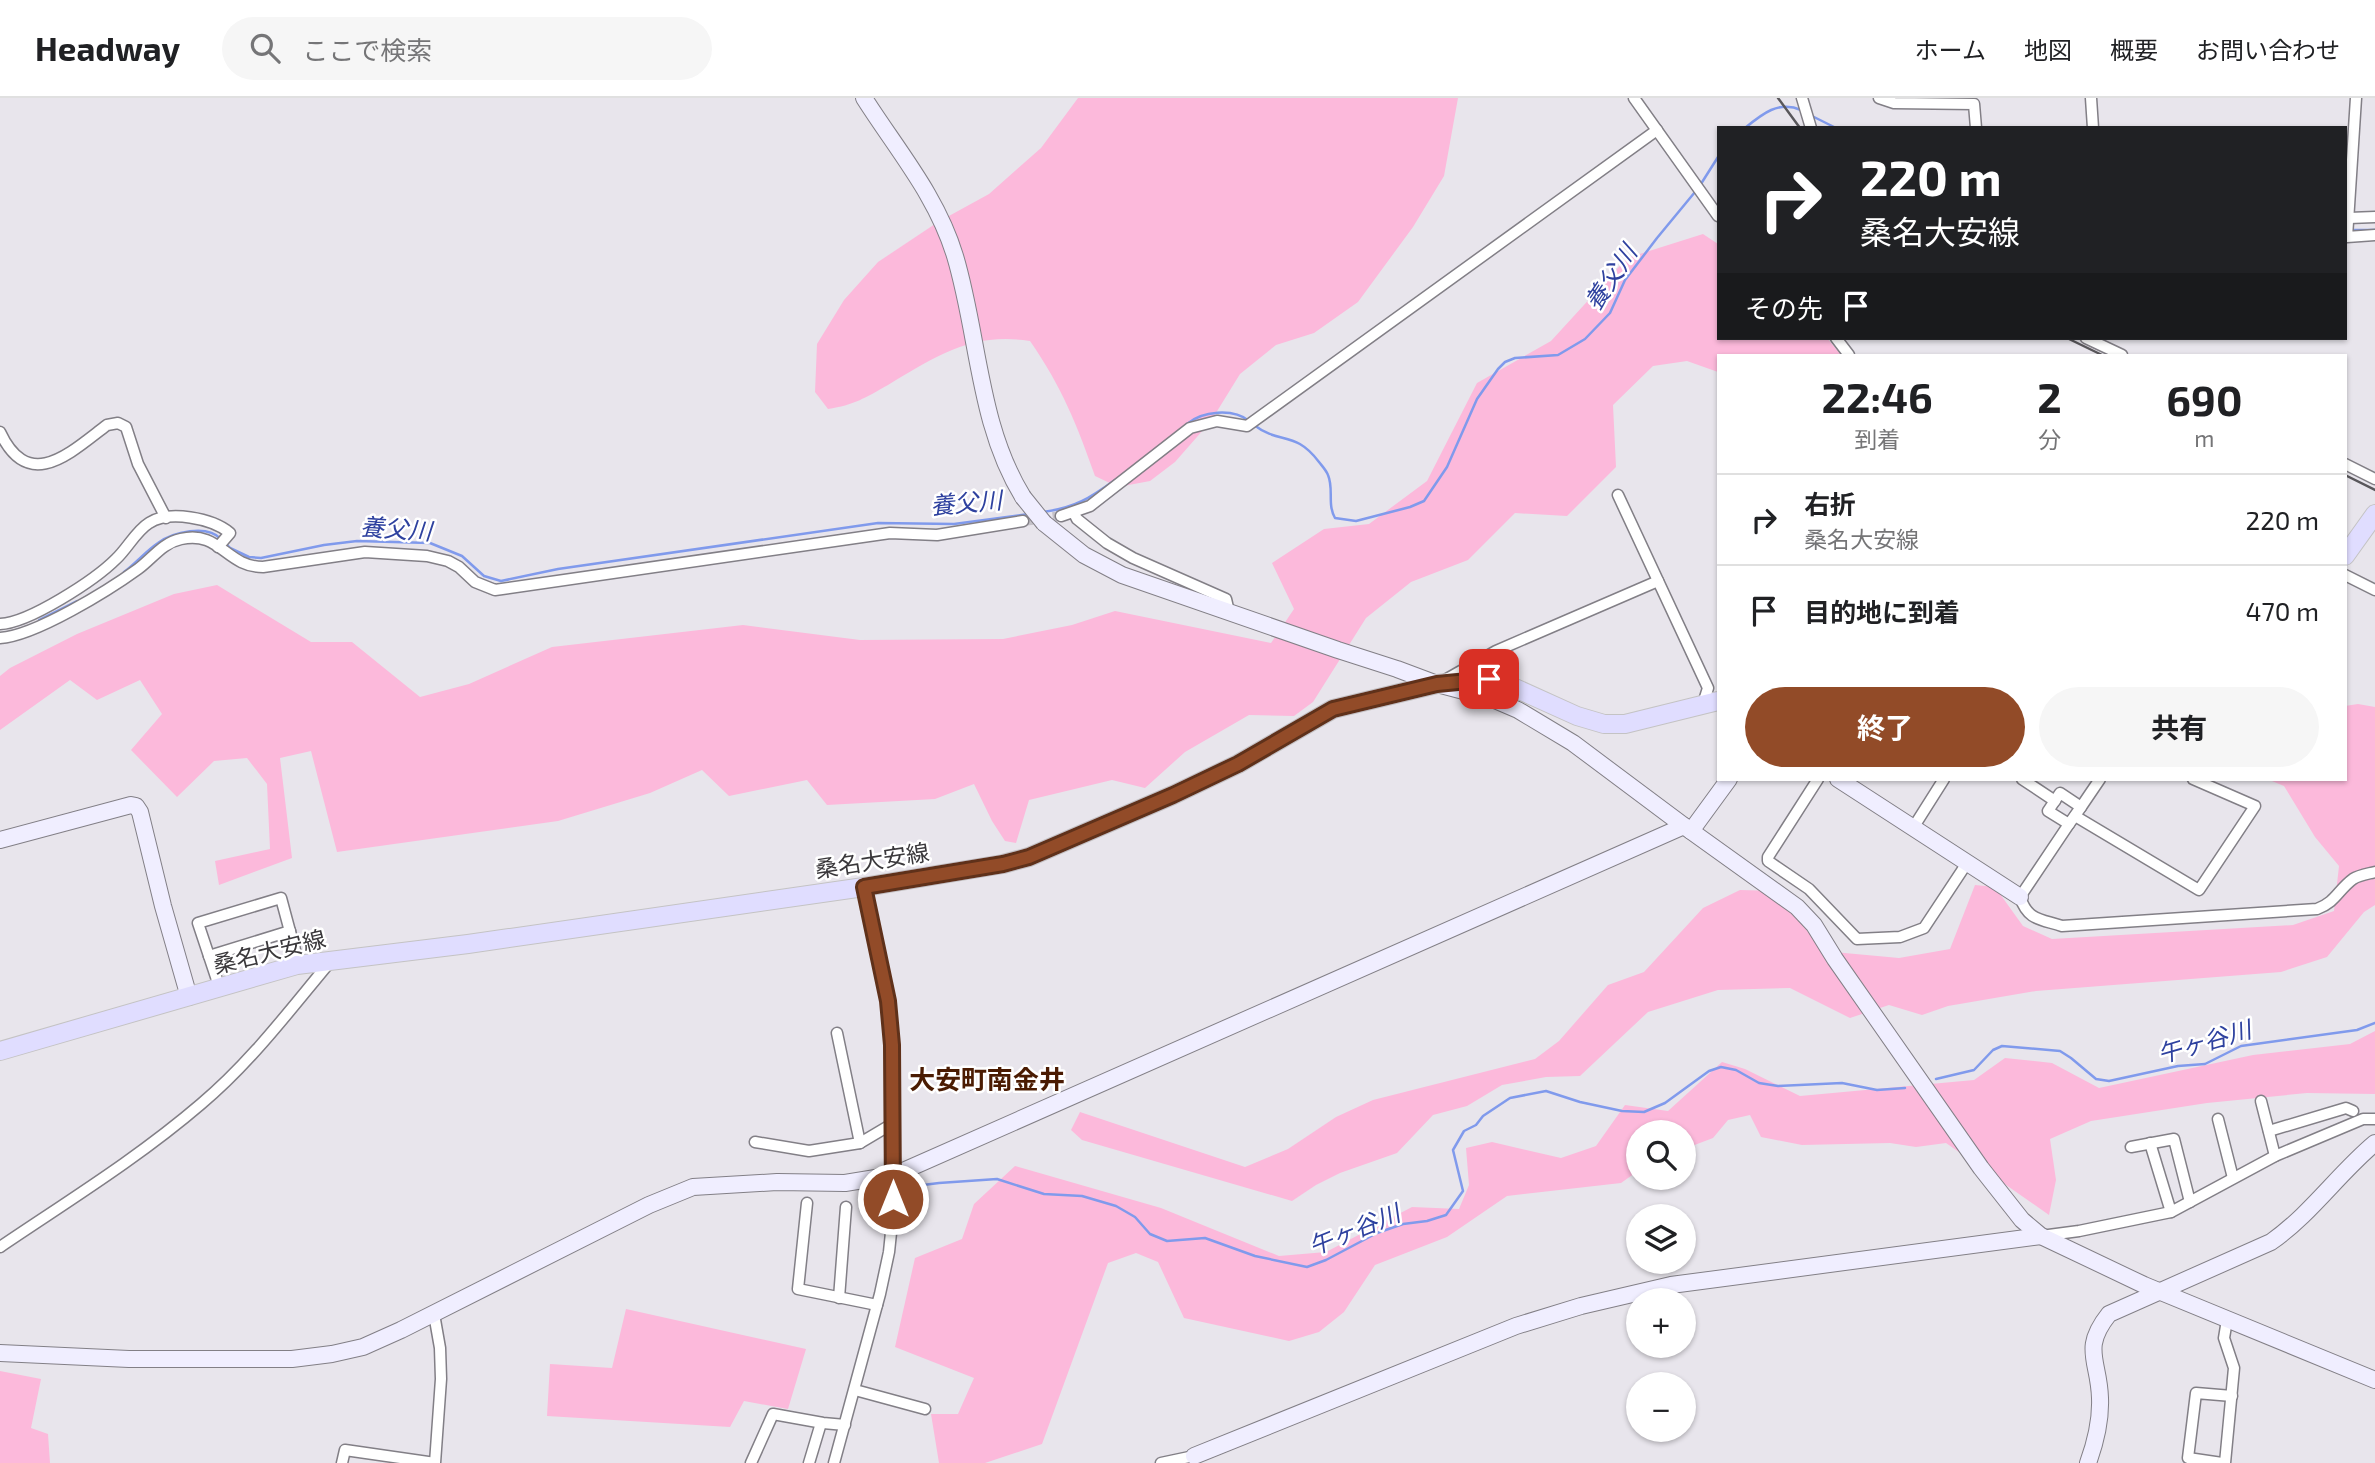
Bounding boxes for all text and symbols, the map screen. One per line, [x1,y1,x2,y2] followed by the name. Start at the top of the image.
[222,17,712,80] search box
[35,28,180,68] text: Headway
[246,29,284,67] icon: search
[302,34,432,65] text: ここで検索
[1915,35,1986,64] text: ホーム
[2024,35,2072,64] text: 地図
[2110,35,2158,64] text: 概要
[2196,35,2340,64] text: お問い合わせ
[1860,147,2002,206] text: 220 m
[1745,154,1836,245] icon: right
[1860,212,2020,250] text: 桑名大安線
[1578,237,1644,315] water label: 養父川
[1837,287,1875,325] icon: arrive
[1745,292,1823,323] text: その先
[1822,371,1933,421] text: 22:46
[2037,371,2062,421] text: 2
[2166,374,2242,424] text: 690
[2194,424,2214,452] text: m
[1854,425,1900,453] text: 到着
[2038,425,2061,453] text: 分
[929,484,1006,520] water label: 養父川
[1804,488,1856,519] text: 右折
[1745,501,1783,539] icon: right
[2246,504,2319,535] text: 220 m
[359,511,436,545] water label: 養父川
[1804,525,1919,553] text: 桑名大安線
[1745,592,1783,630] icon: arrive
[2245,595,2319,626] text: 470 m
[1804,596,1960,627] text: 目的地に到着
[1459,649,1519,709] pin
[1470,660,1508,698] icon: arrive
[1745,687,2025,767] button: 終了
[2039,687,2319,767] button: 共有
[813,837,931,883] street label: 桑名大安線
[210,924,328,978] street label: 桑名大安線
[2154,1013,2257,1068] water label: 午ヶ谷川
[909,1063,1065,1094] district label: 大安町南金井
[1626,1120,1696,1442] map controls
[1626,1120,1696,1190] button: search
[856,1162,930,1236] position arrow
[1304,1196,1407,1260] water label: 午ヶ谷川
[1626,1204,1696,1274] button: layers
[1626,1288,1696,1358] button: +
[1626,1372,1696,1442] button: −

